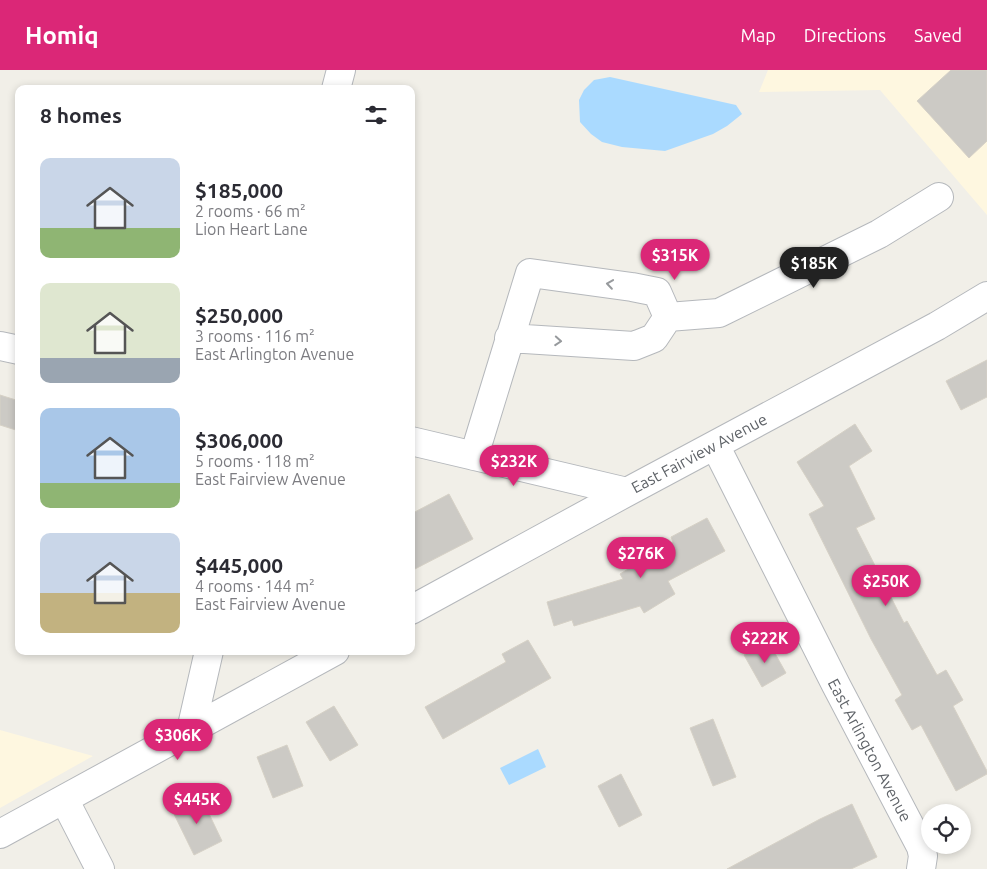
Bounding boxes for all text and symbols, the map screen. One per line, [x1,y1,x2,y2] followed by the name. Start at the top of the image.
[25,22,99,49] text: Homiq
[740,25,776,45] text: Map
[804,25,886,45] text: Directions
[914,25,962,45] text: Saved
[362,101,390,129] icon: filters
[40,103,122,127] text: 8 homes
[80,178,140,238] icon: home
[195,178,283,202] text: $185,000
[195,202,306,220] text: 2 rooms · 66 m²
[195,220,308,238] text: Lion Heart Lane
[640,238,710,281] pin: $315K
[652,246,698,264] text: $315K
[779,246,849,289] pin: $185K
[791,254,837,272] text: $185K
[606,279,615,289] one-way arrow
[80,303,140,363] icon: home
[195,303,283,327] text: $250,000
[195,327,315,345] text: 3 rooms · 116 m²
[554,336,562,347] one-way arrow
[195,345,354,363] text: East Arlington Avenue
[628,410,770,496] street label: East Fairview Avenue
[80,428,140,488] icon: home
[195,428,283,452] text: $306,000
[479,444,549,487] pin: $232K
[195,452,315,470] text: 5 rooms · 118 m²
[491,452,537,470] text: $232K
[195,470,346,488] text: East Fairview Avenue
[606,536,676,579] pin: $276K
[618,544,664,562] text: $276K
[80,553,140,613] icon: home
[195,553,283,577] text: $445,000
[851,564,921,607] pin: $250K
[863,572,909,590] text: $250K
[195,577,315,595] text: 4 rooms · 144 m²
[195,595,346,613] text: East Fairview Avenue
[730,622,800,664] pin: $222K
[742,629,788,647] text: $222K
[825,675,915,825] street label: East Arlington Avenue
[143,718,213,761] pin: $306K
[155,726,201,744] text: $306K
[162,782,232,825] pin: $445K
[174,790,220,808] text: $445K
[921,804,971,854] map controls
[921,804,971,854] button: locate

